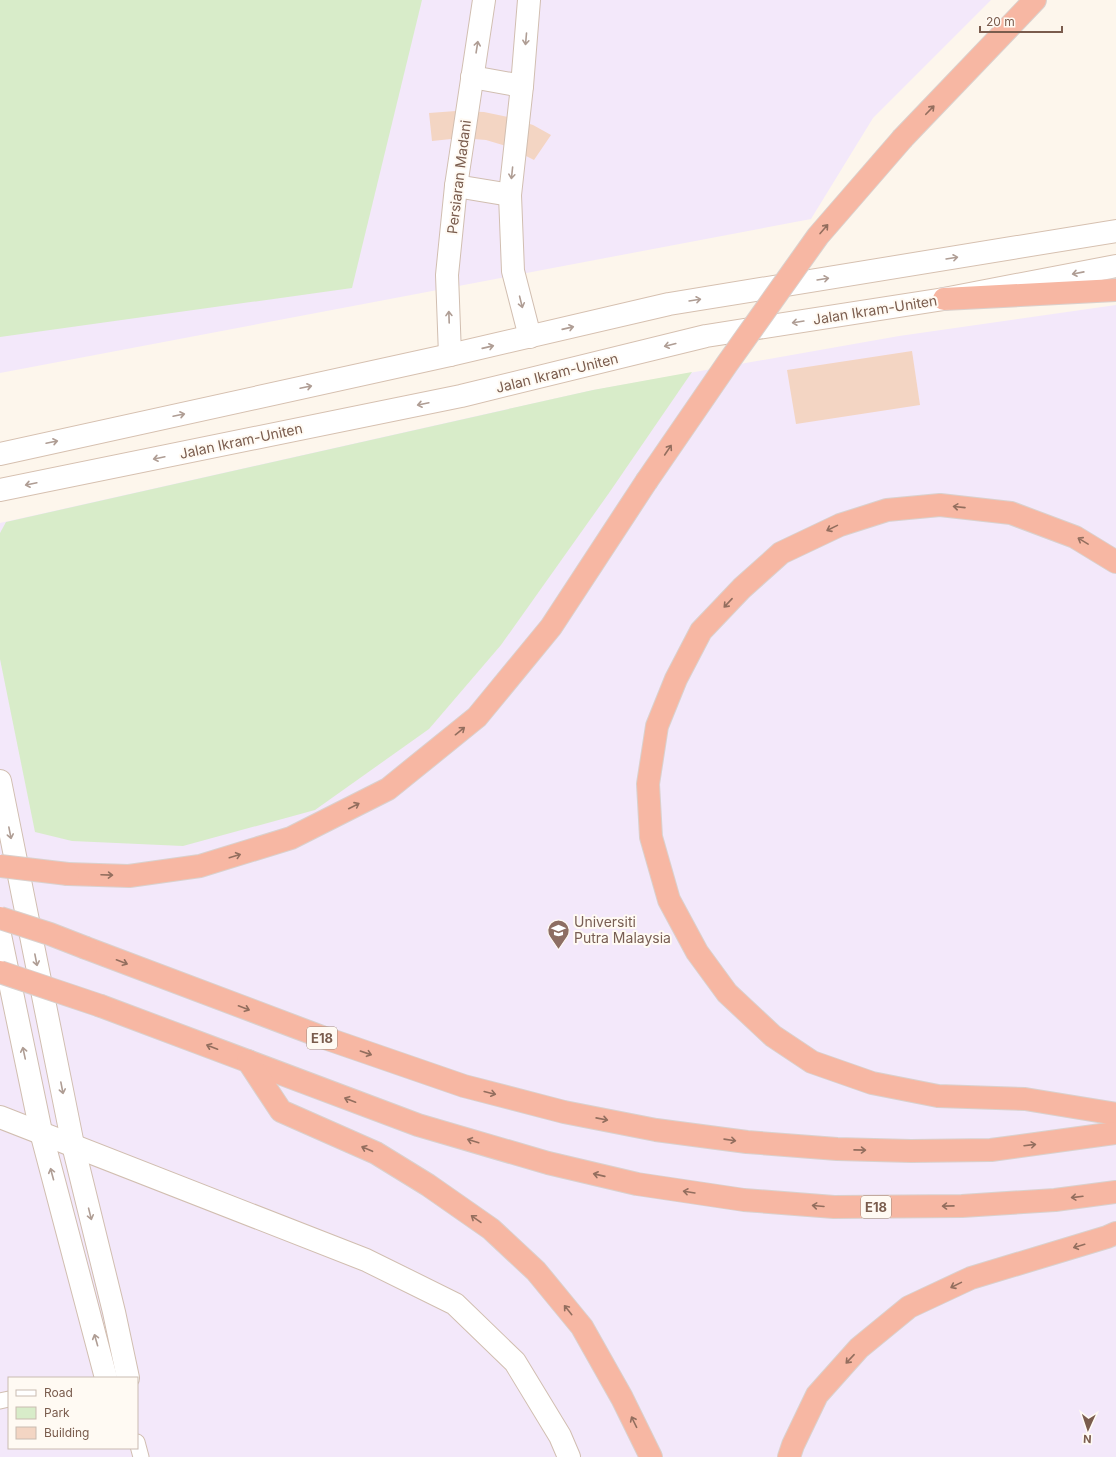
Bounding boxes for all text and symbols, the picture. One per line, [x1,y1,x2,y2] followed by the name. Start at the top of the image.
[980,8,1062,34] scale bar
[986,14,1015,29] text: 20 m
[522,32,529,45] one-way arrow
[473,41,481,54] one-way arrow
[925,105,934,115] one-way arrow
[443,119,474,235] street label: Persiaran Madani
[508,167,516,180] one-way arrow
[819,224,828,235] one-way arrow
[945,254,958,262] one-way arrow
[1072,269,1085,277] one-way arrow
[816,275,829,283] one-way arrow
[812,291,938,328] street label: Jalan Ikram-Uniten
[518,295,525,308] one-way arrow
[688,296,701,304] one-way arrow
[445,311,452,324] one-way arrow
[792,318,805,326] one-way arrow
[561,324,574,332] one-way arrow
[664,341,677,349] one-way arrow
[481,342,494,350] one-way arrow
[494,349,620,396] street label: Jalan Ikram-Uniten
[299,382,312,390] one-way arrow
[417,401,430,409] one-way arrow
[172,410,185,418] one-way arrow
[178,419,304,462] street label: Jalan Ikram-Uniten
[45,438,58,446] one-way arrow
[664,445,672,456] one-way arrow
[152,454,165,462] one-way arrow
[25,480,38,488] one-way arrow
[953,504,966,511] one-way arrow
[826,525,838,533] one-way arrow
[1077,537,1089,545] one-way arrow
[723,598,732,608] one-way arrow
[454,726,465,735] one-way arrow
[348,801,360,809] one-way arrow
[7,826,15,839] one-way arrow
[228,851,240,859] one-way arrow
[100,871,113,879] one-way arrow
[574,913,671,946] place label: Universiti Putra Malaysia
[545,917,571,950] school or university icon: Universiti Putra Malaysia
[32,953,40,966] one-way arrow
[116,958,128,966] one-way arrow
[237,1004,249,1012] one-way arrow
[307,1027,337,1049] road number: E18
[206,1043,218,1051] one-way arrow
[20,1047,28,1060] one-way arrow
[360,1049,372,1057] one-way arrow
[58,1081,66,1094] one-way arrow
[483,1089,496,1097] one-way arrow
[345,1095,357,1103] one-way arrow
[595,1116,608,1124] one-way arrow
[723,1136,736,1144] one-way arrow
[467,1137,480,1144] one-way arrow
[1023,1141,1036,1149] one-way arrow
[361,1145,373,1152] one-way arrow
[853,1146,866,1154] one-way arrow
[47,1168,55,1181] one-way arrow
[593,1171,606,1178] one-way arrow
[683,1187,696,1195] one-way arrow
[1071,1193,1084,1201] one-way arrow
[861,1196,891,1218] road number: E18
[942,1202,955,1210] one-way arrow
[812,1203,825,1210] one-way arrow
[87,1208,95,1221] one-way arrow
[471,1215,482,1223] one-way arrow
[1073,1243,1086,1250] one-way arrow
[950,1282,962,1289] one-way arrow
[563,1305,572,1316] one-way arrow
[92,1334,99,1347] one-way arrow
[846,1353,855,1363] one-way arrow
[8,1377,138,1449] legend
[44,1385,73,1400] text: Road
[44,1405,70,1420] text: Park
[1068,1409,1108,1449] north arrow
[630,1416,637,1428] one-way arrow
[44,1425,89,1440] text: Building
[1083,1432,1092,1446] text: N

